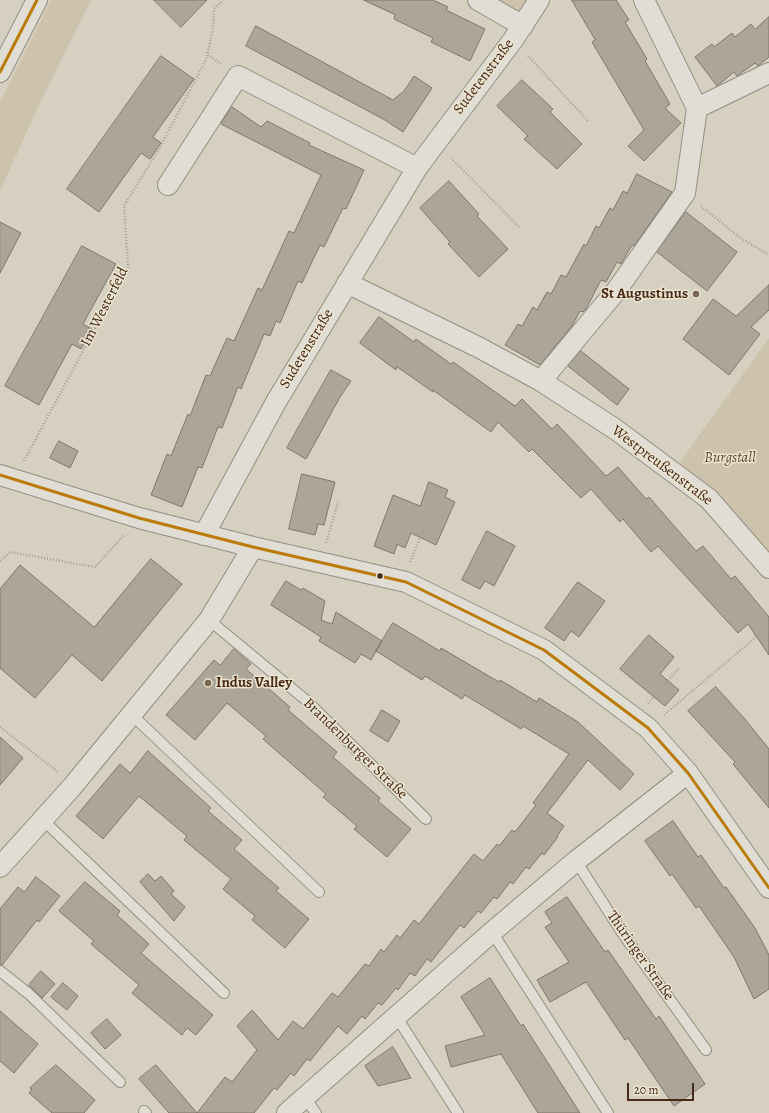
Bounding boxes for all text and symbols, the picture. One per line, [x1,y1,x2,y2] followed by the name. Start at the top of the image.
[450,36,518,118] street label: Sudetenstraße
[77,264,133,350] street label: Im Westerfeld
[601,285,688,303] place label: St Augustinus
[691,289,701,299] marker: St Augustinus
[276,306,338,392] street label: Sudetenstraße
[608,422,716,510] street label: Westpreußenstraße
[704,449,756,467] park label: Burgstall
[375,571,385,581] unlabelled marker
[216,674,292,692] place label: Indus Valley
[203,678,213,688] marker: Indus Valley
[299,695,411,803] street label: Brandenburger Straße
[602,908,678,1004] street label: Thüringer Straße
[629,1075,696,1101] scale bar
[634,1082,658,1098] text: 20 m

